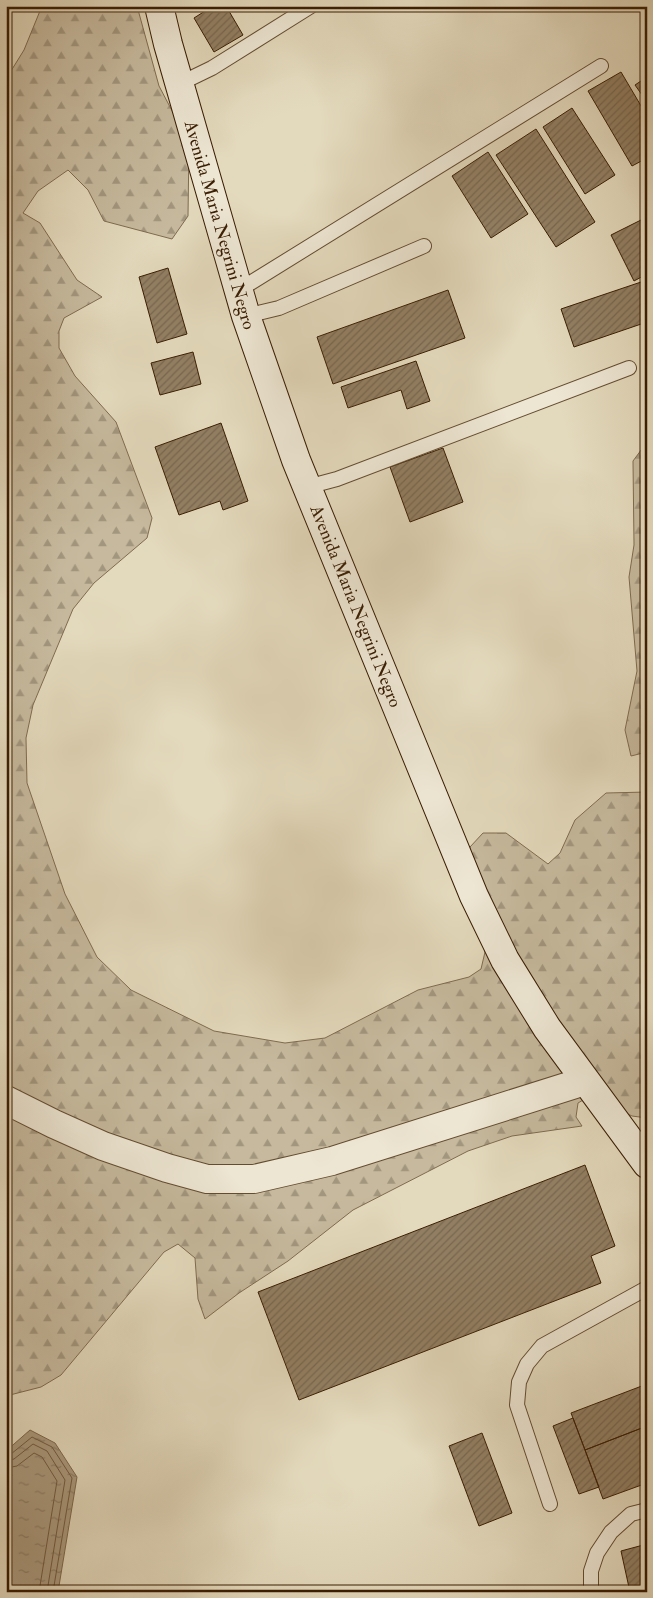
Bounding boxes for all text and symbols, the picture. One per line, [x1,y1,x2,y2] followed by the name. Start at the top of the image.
[178,117,260,333] street label: Avenida Maria Negrini Negro
[304,501,407,711] street label: Avenida Maria Negrini Negro

